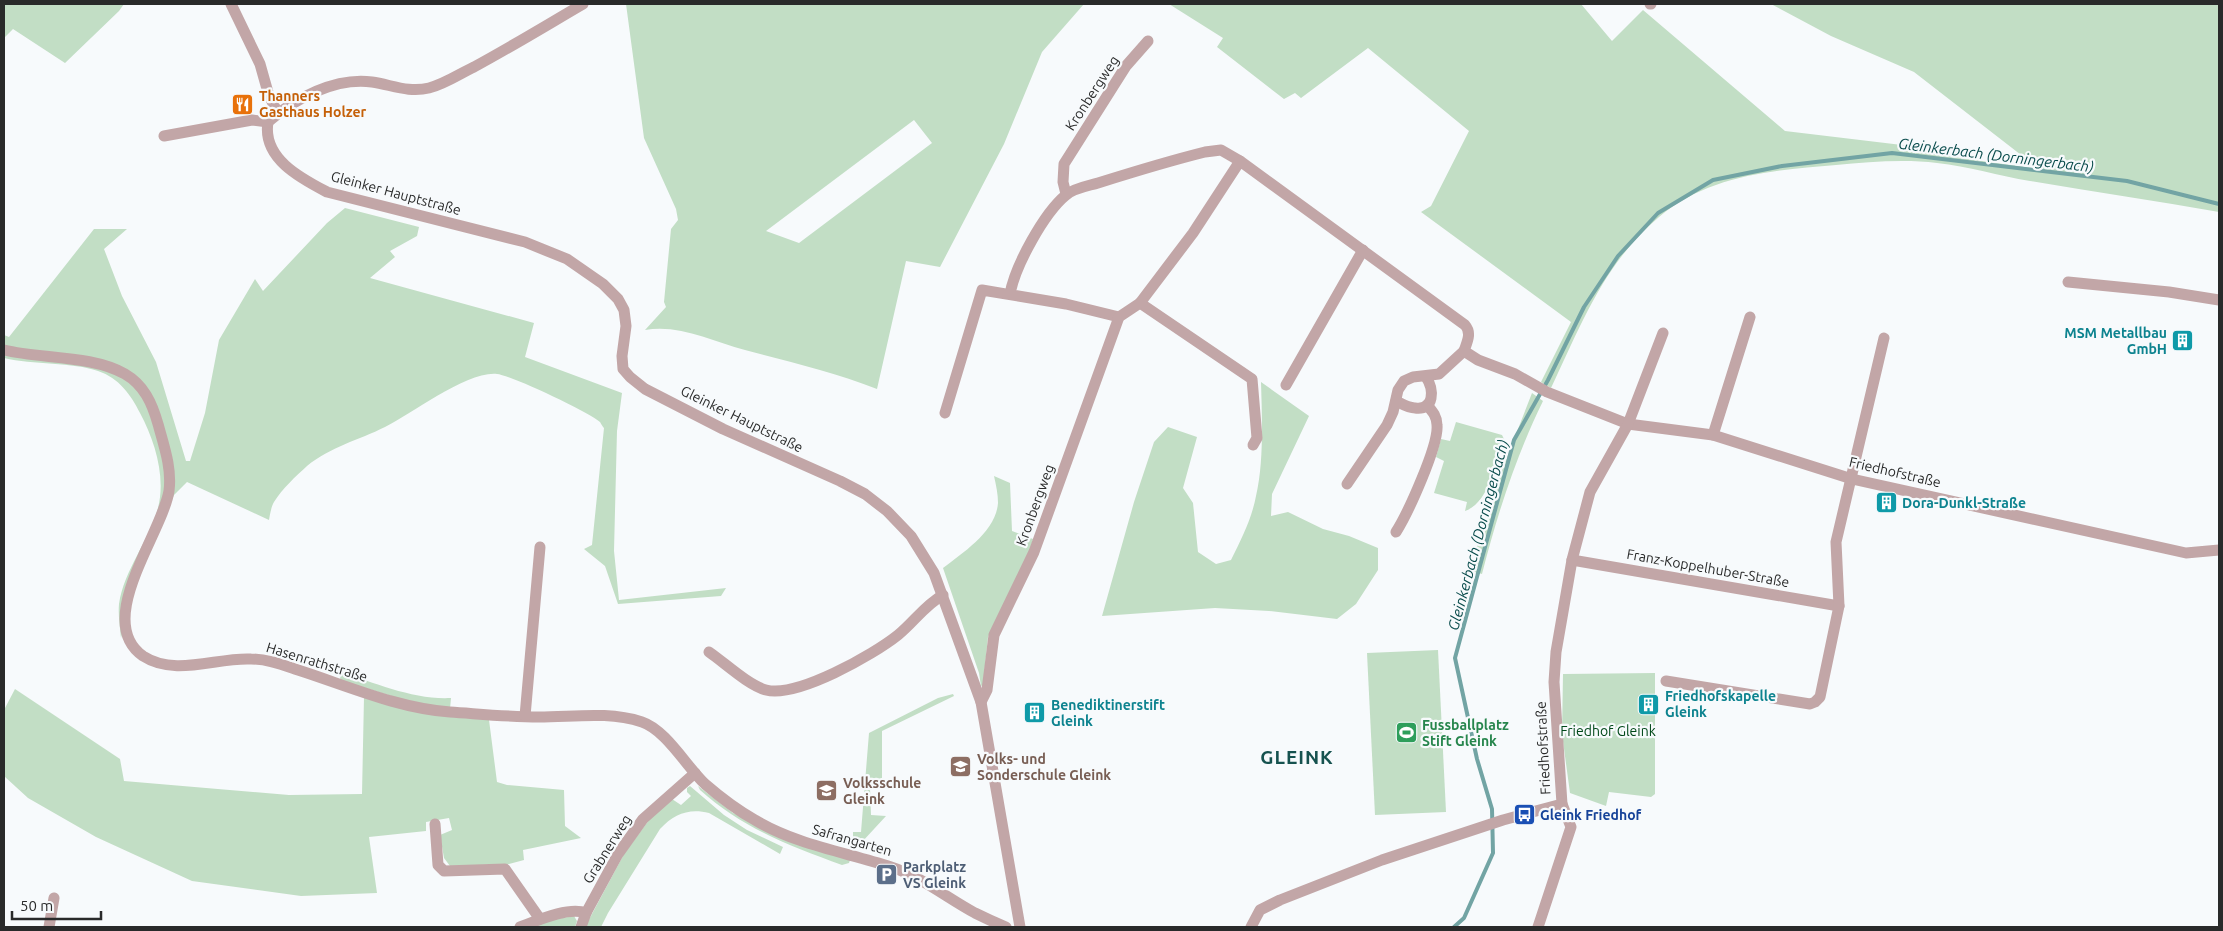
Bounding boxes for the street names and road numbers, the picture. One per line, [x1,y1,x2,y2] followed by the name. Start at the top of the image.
[1062,53,1122,133] street label: Kronbergweg
[329,168,463,218] street label: Gleinker Hauptstraße
[678,382,806,456] street label: Gleinker Hauptstraße
[1848,454,1942,490] street label: Friedhofstraße
[1013,462,1057,548] street label: Kronbergweg
[1625,546,1791,590] street label: Franz-Koppelhuber-Straße
[264,639,370,685] street label: Hasenrathstraße
[1533,701,1553,795] street label: Friedhofstraße
[580,812,634,886] street label: Grabnerweg
[810,821,894,859] street label: Safrangarten

